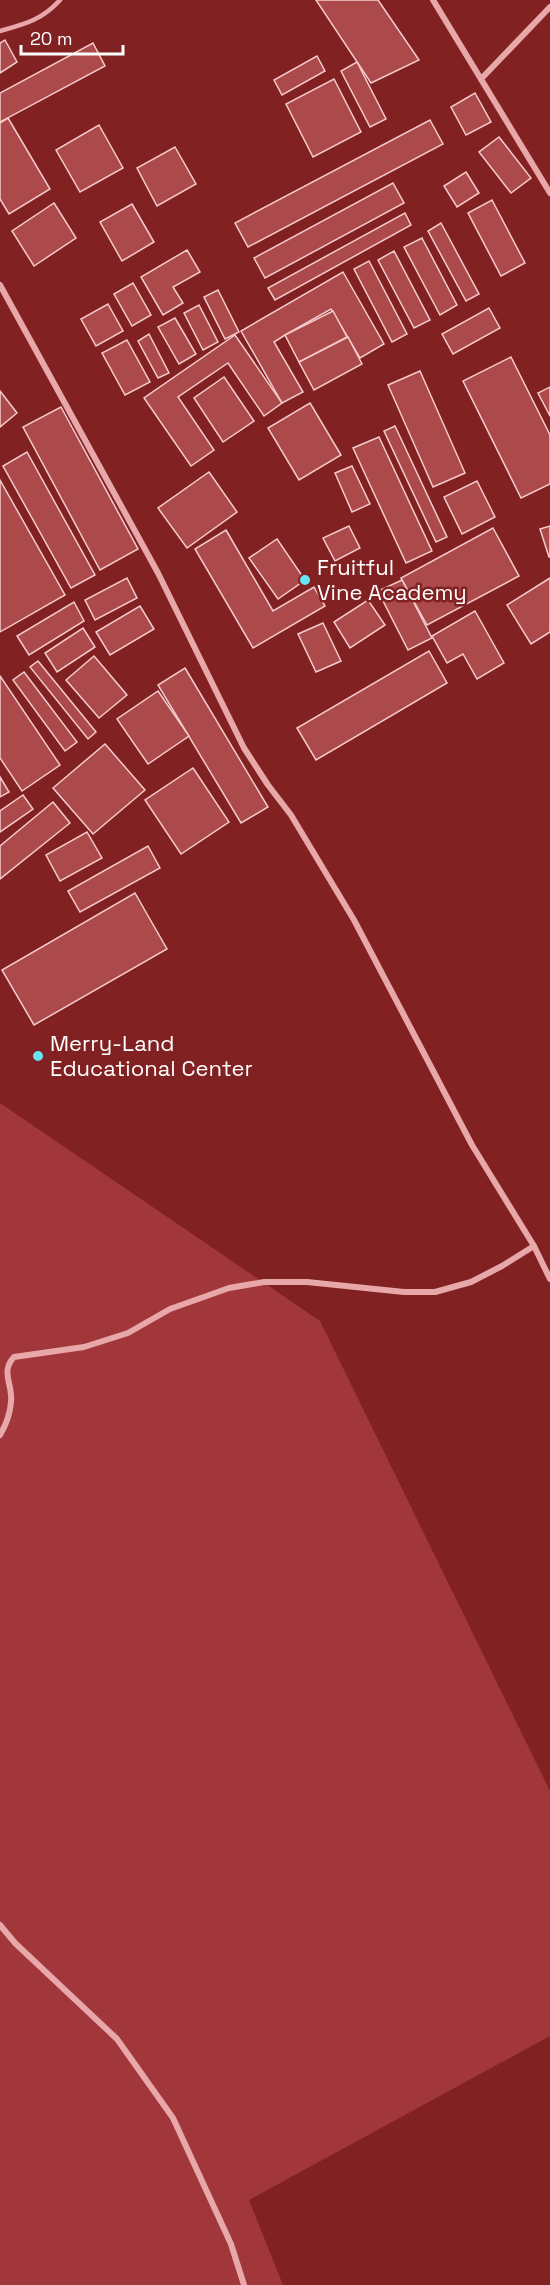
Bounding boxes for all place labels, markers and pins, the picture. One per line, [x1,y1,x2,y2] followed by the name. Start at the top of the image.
[317,553,467,606] place label: Fruitful Vine Academy
[298,573,312,587] marker: Fruitful Vine Academy
[50,1029,253,1082] place label: Merry-Land Educational Center
[31,1049,45,1063] marker: Merry-Land Educational Center

